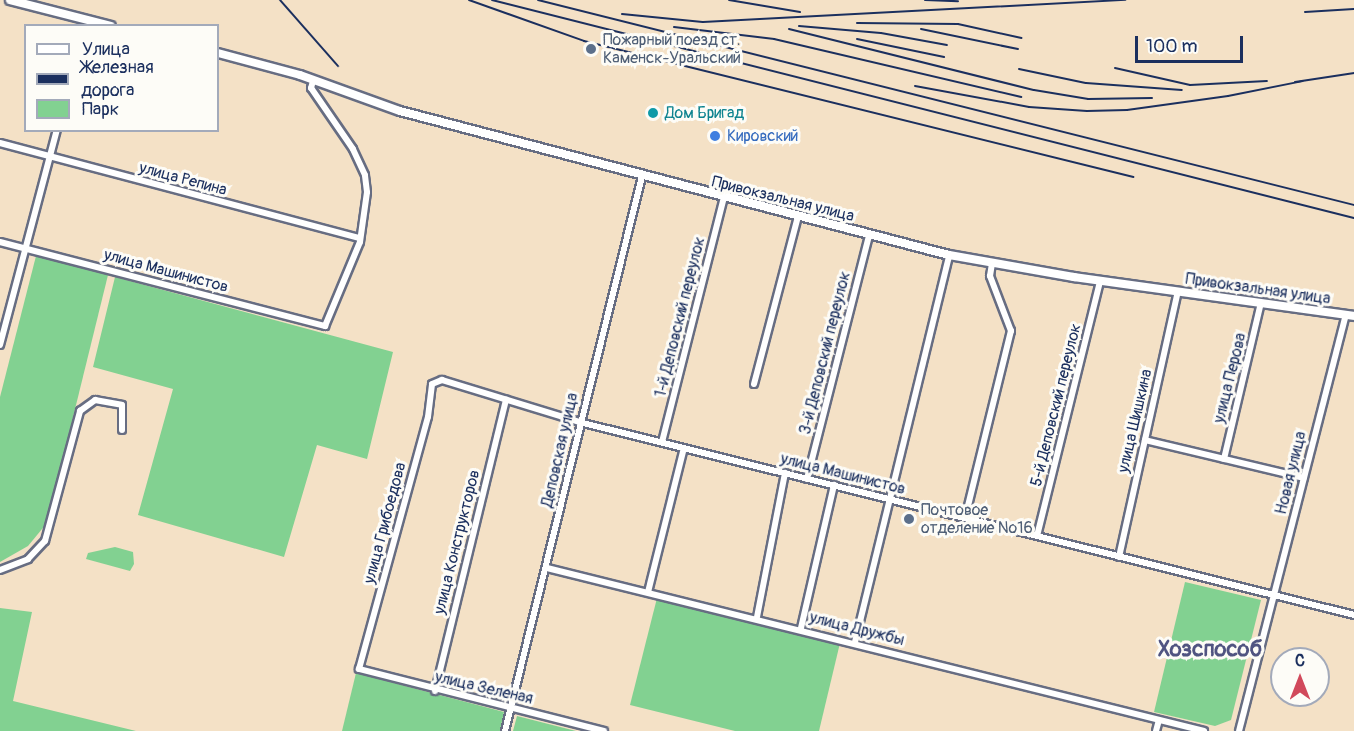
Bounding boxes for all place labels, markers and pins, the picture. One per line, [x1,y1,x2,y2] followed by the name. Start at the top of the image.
[603,30,741,68] place label: Пожарный поезд ст. Каменск-Уральский
[584,42,598,56] marker: Пожарный поезд ст. Каменск-Уральский
[665,103,744,123] place label: Дом Бригад
[646,106,660,120] marker: Дом Бригад
[727,126,799,146] place label: Кировский
[708,129,722,143] marker: Кировский
[921,500,1033,538] place label: Почтовое отделение №16
[902,512,916,526] marker: Почтовое отделение №16

